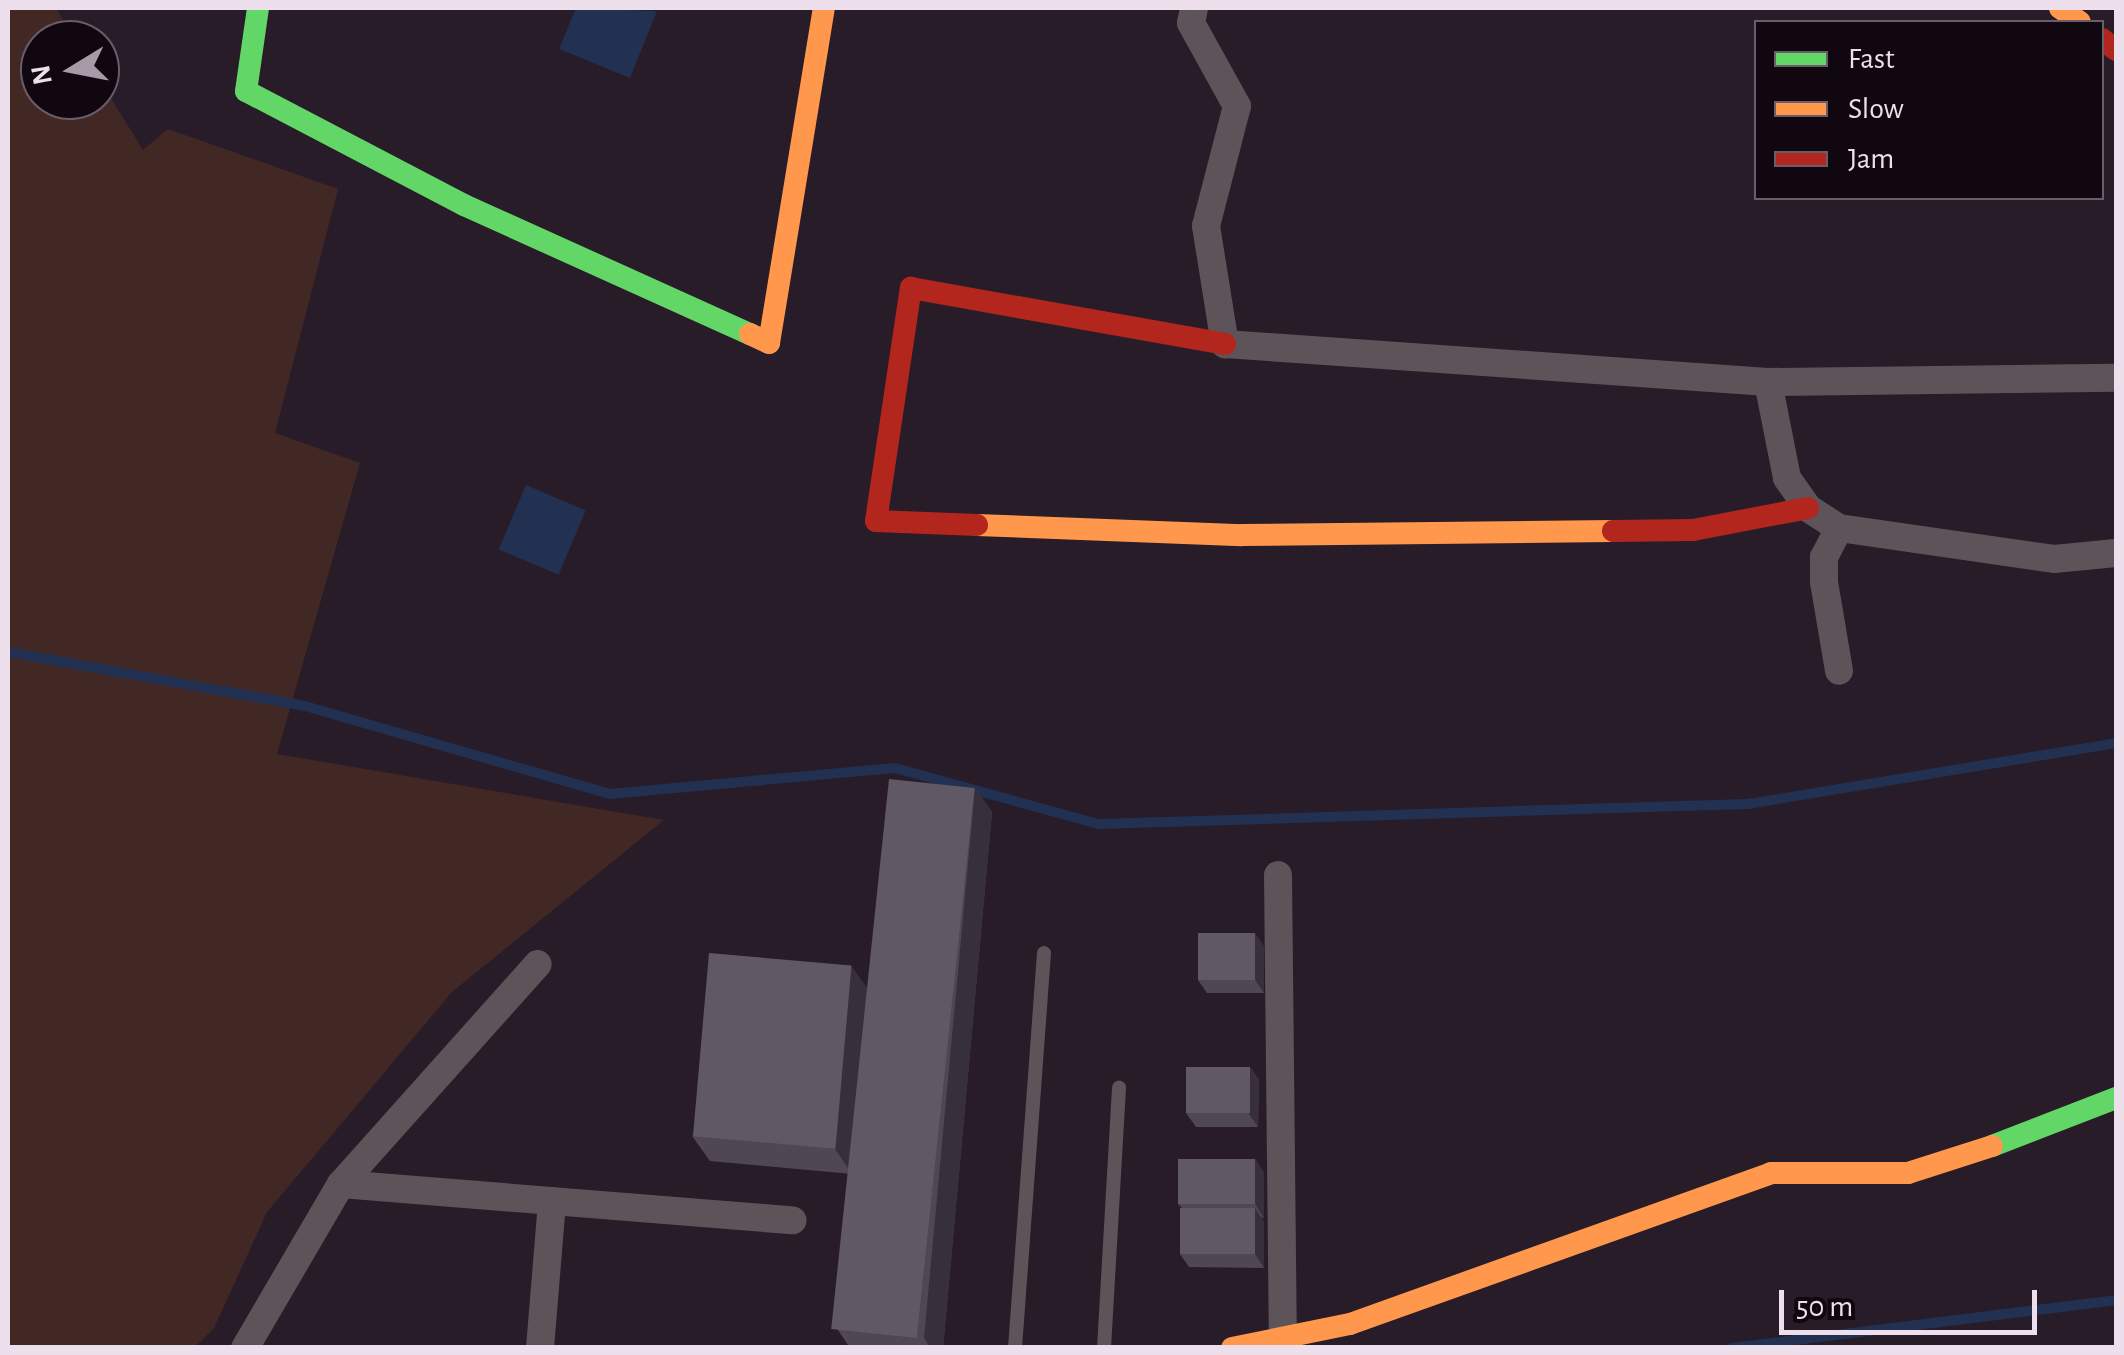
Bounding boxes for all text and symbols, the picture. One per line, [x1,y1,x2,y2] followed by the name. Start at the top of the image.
[20,20,120,120] north arrow
[1754,20,2104,200] legend
[1848,44,1895,74] text: Fast
[27,63,58,87] text: N
[1848,94,1904,124] text: Slow
[1848,144,1894,174] text: Jam
[1784,1270,2042,1332] scale bar
[1796,1292,1853,1322] text: 50 m

